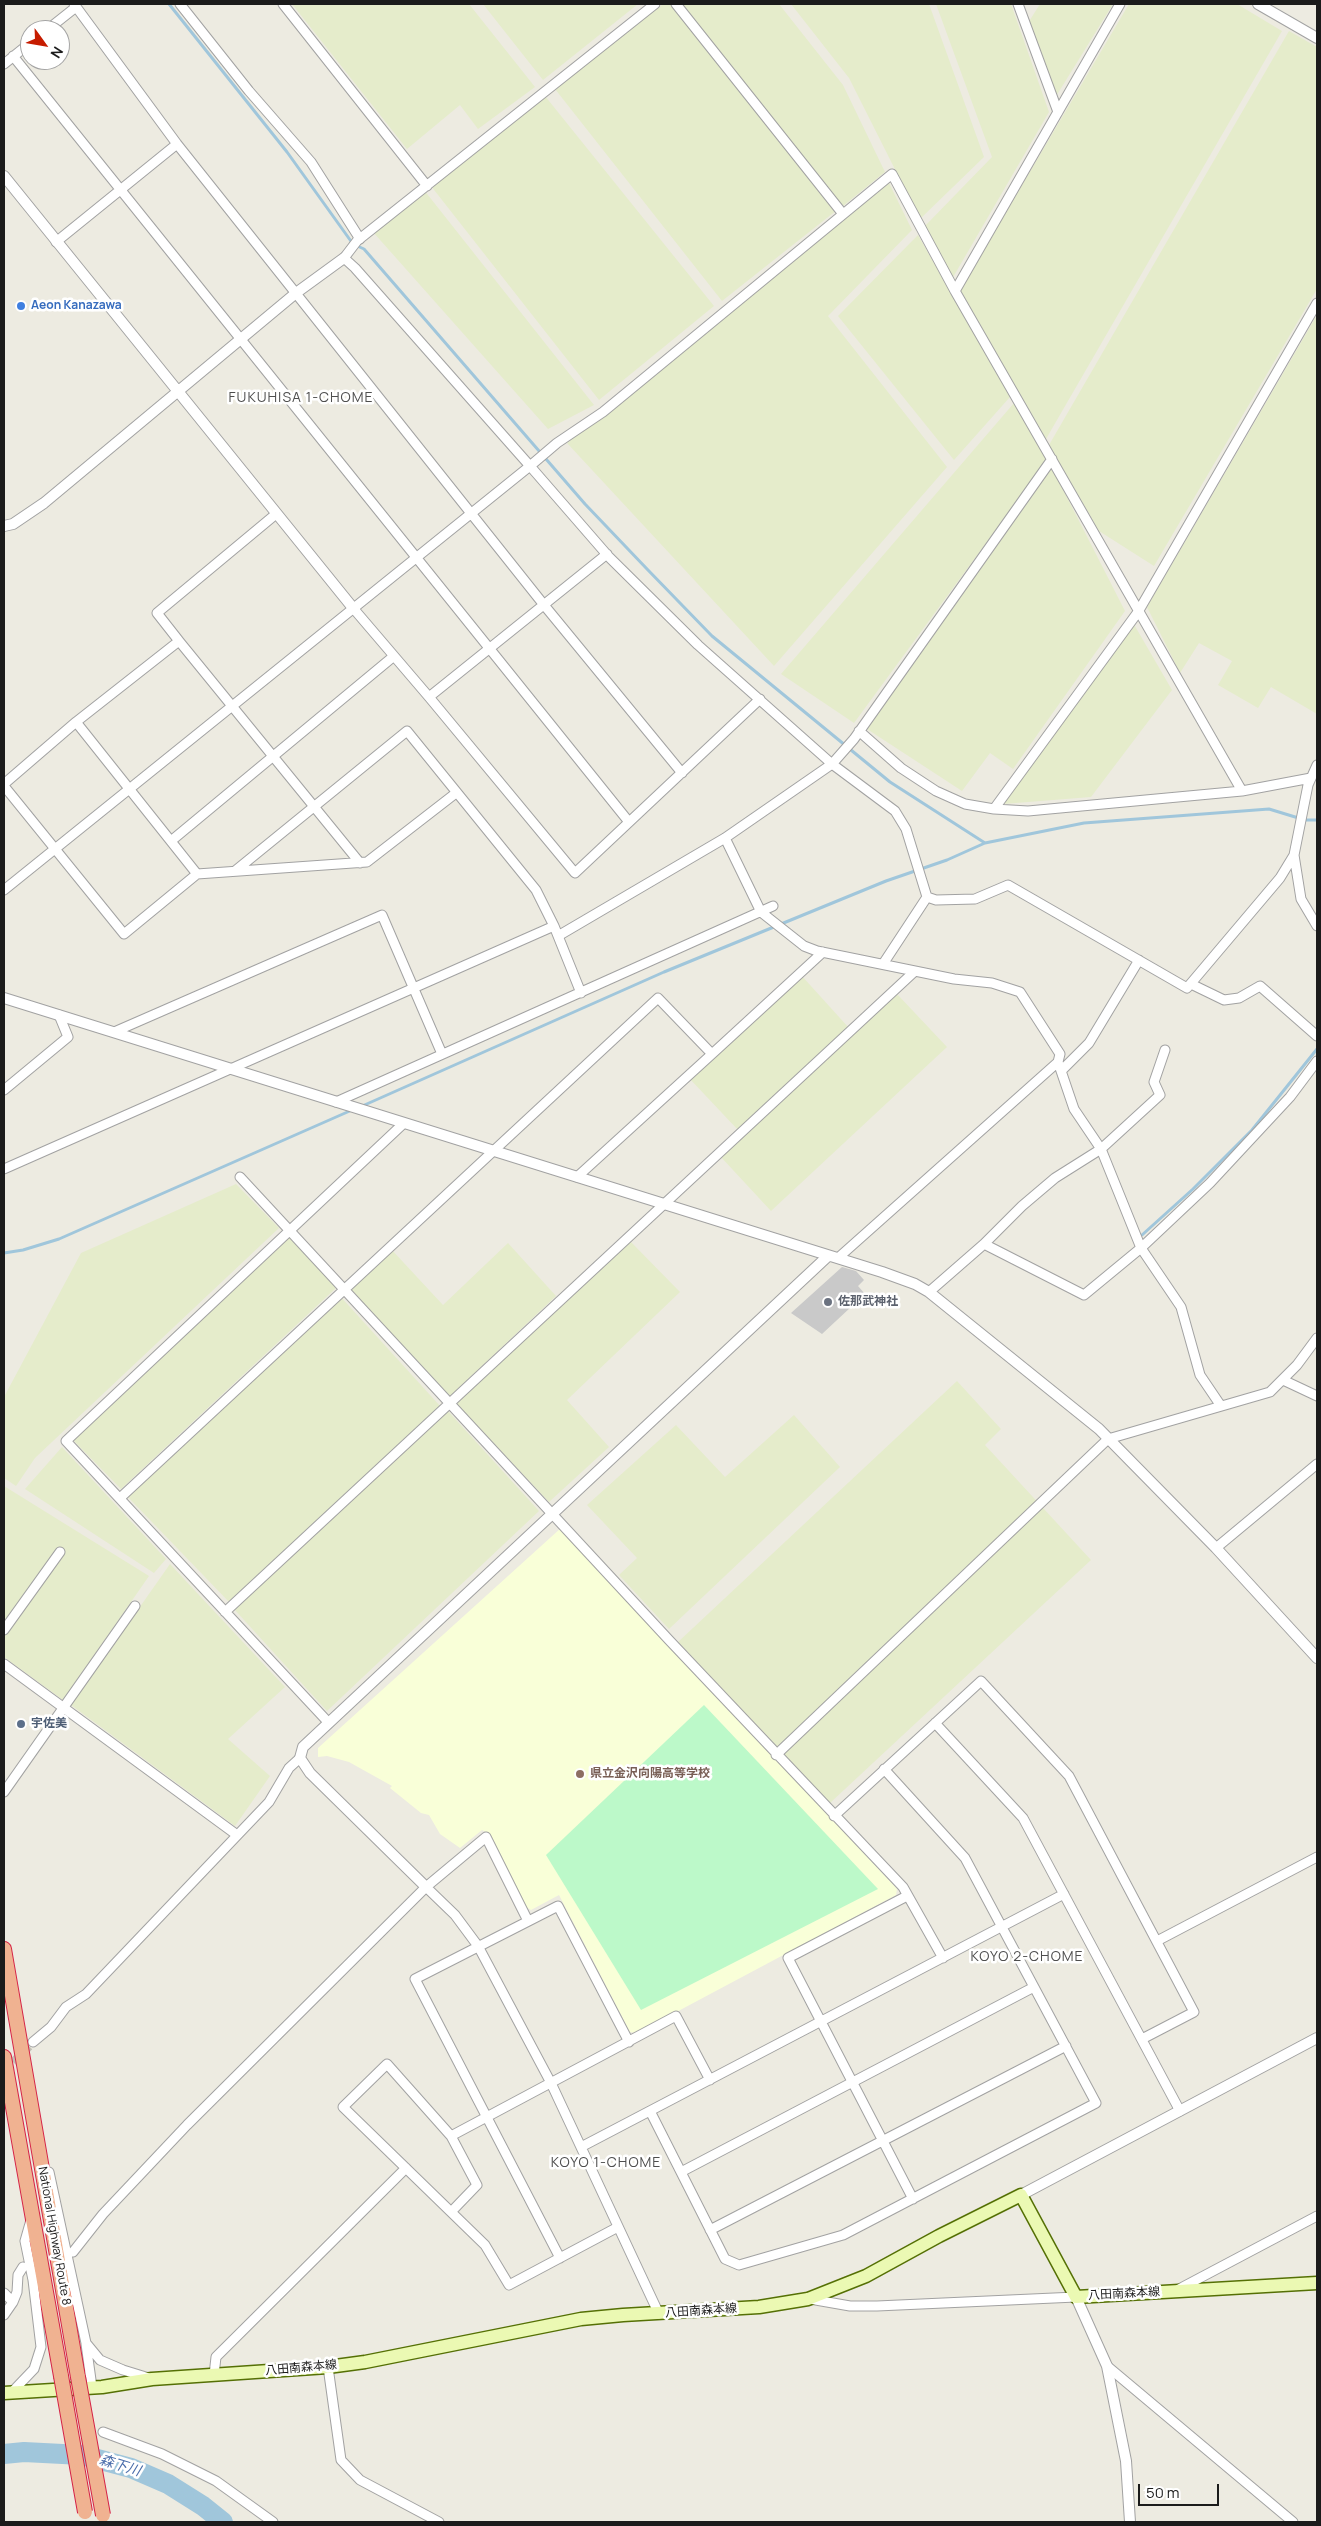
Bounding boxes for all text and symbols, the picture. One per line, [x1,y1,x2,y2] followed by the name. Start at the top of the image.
[20,20,70,70] north arrow
[47,43,68,62] text: N
[31,299,122,313] place label: Aeon Kanazawa
[15,300,27,312] marker: Aeon Kanazawa
[227,390,375,406] district label: FUKUHISA 1-CHOME
[838,1295,898,1309] place label: 佐那武神社
[822,1296,834,1308] marker: 佐那武神社
[31,1717,67,1731] place label: 宇佐美
[15,1718,27,1730] marker: 宇佐美
[590,1767,710,1781] place label: 県立金沢向陽高等学校
[574,1768,586,1780] marker: 県立金沢向陽高等学校
[969,1949,1085,1965] district label: KOYO 2-CHOME
[549,2155,663,2171] district label: KOYO 1-CHOME
[35,2166,73,2306] street label: National Highway Route 8
[1088,2285,1160,2303] street label: 八田南森本線
[665,2301,737,2321] street label: 八田南森本線
[265,2358,337,2378] street label: 八田南森本線
[97,2452,143,2480] water label: 森下川
[1141,2474,1222,2506] scale bar
[1146,2482,1180,2503] text: 50 m

